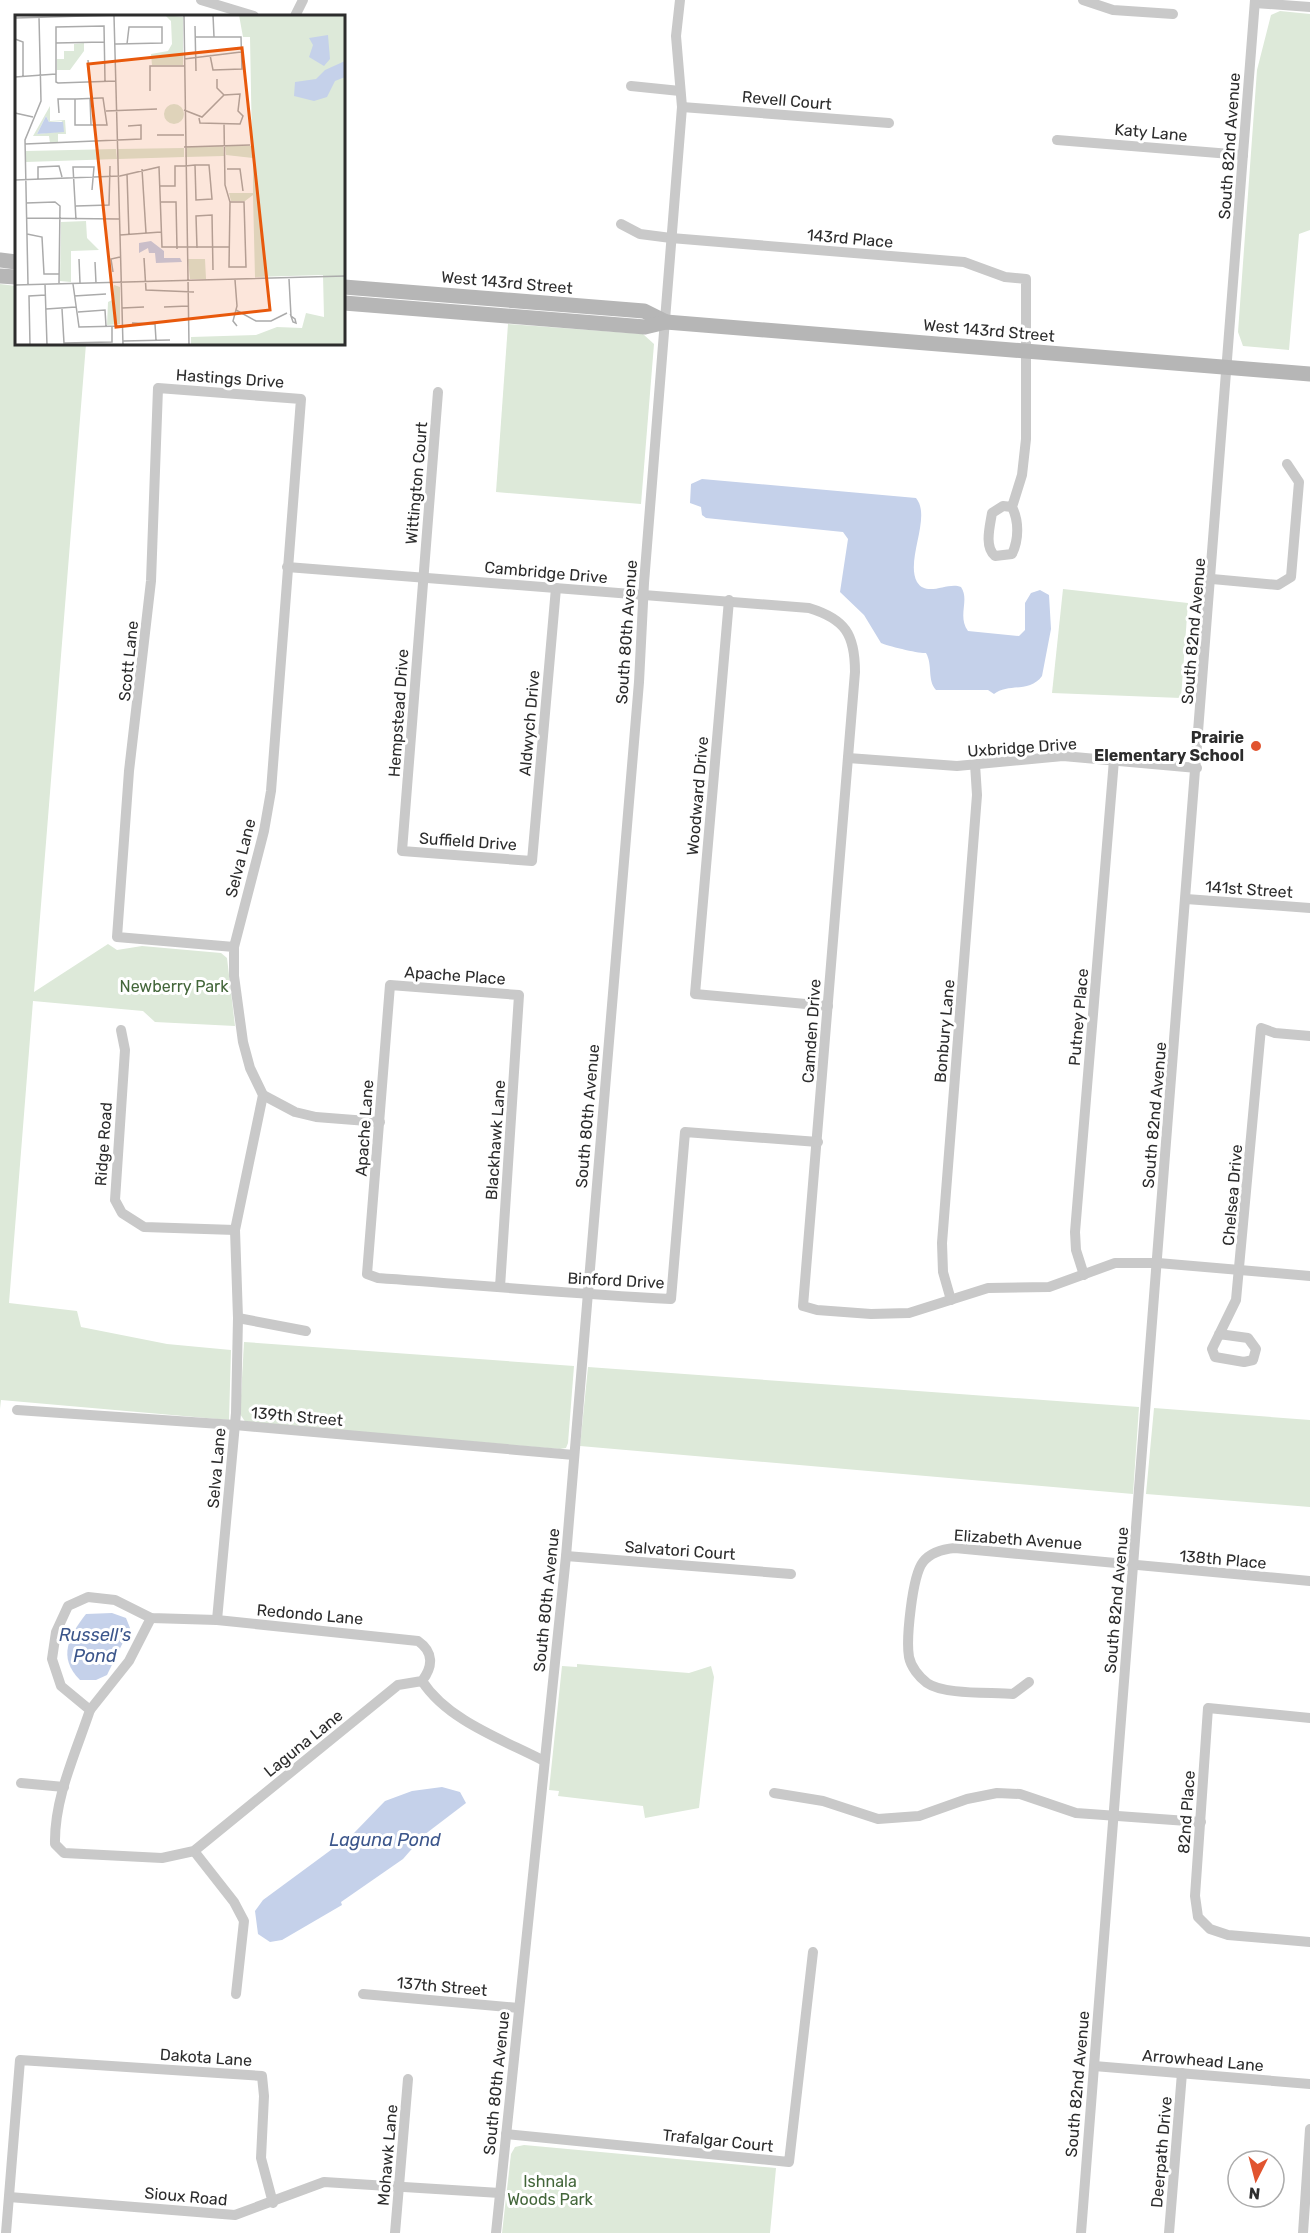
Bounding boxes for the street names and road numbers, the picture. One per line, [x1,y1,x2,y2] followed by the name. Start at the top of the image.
[1215,72,1244,220] street label: South 82nd Avenue
[741,87,833,114] street label: Revell Court
[1114,120,1188,145] street label: Katy Lane
[806,225,894,252] street label: 143rd Place
[440,267,573,298] street label: West 143rd Street
[922,315,1055,346] street label: West 143rd Street
[175,365,285,392] street label: Hastings Drive
[402,421,431,545] street label: Wittington Court
[1178,557,1209,705] street label: South 82nd Avenue
[484,558,608,587] street label: Cambridge Drive
[612,559,641,705] street label: South 80th Avenue
[115,620,142,702] street label: Scott Lane
[385,648,412,778] street label: Hempstead Drive
[515,669,544,777] street label: Aldwych Drive
[967,734,1077,761] street label: Uxbridge Drive
[683,736,712,856] street label: Woodward Drive
[222,817,259,900] street label: Selva Lane
[418,829,518,854] street label: Suffield Drive
[1204,877,1293,902] street label: 141st Street
[404,962,506,989] street label: Apache Place
[1065,968,1092,1066] street label: Putney Place
[798,978,825,1084] street label: Camden Drive
[931,979,958,1083] street label: Bonbury Lane
[1139,1041,1170,1189] street label: South 82nd Avenue
[572,1043,603,1189] street label: South 80th Avenue
[352,1079,377,1177] street label: Apache Lane
[482,1079,509,1201] street label: Blackhawk Lane
[91,1101,116,1187] street label: Ridge Road
[1219,1144,1246,1246] street label: Chelsea Drive
[567,1268,665,1293] street label: Binford Drive
[250,1403,344,1430] street label: 139th Street
[204,1427,229,1509] street label: Selva Lane
[953,1526,1083,1553] street label: Elizabeth Avenue
[1101,1526,1132,1674] street label: South 82nd Avenue
[529,1527,564,1673] street label: South 80th Avenue
[624,1537,736,1564] street label: Salvatori Court
[1179,1546,1267,1573] street label: 138th Place
[256,1600,364,1629] street label: Redondo Lane
[260,1706,347,1781] street label: Laguna Lane
[1174,1770,1199,1854] street label: 82nd Place
[396,1973,488,2000] street label: 137th Street
[479,2010,514,2156] street label: South 80th Avenue
[1062,2010,1093,2158] street label: South 82nd Avenue
[159,2045,253,2070] street label: Dakota Lane
[1141,2046,1265,2075] street label: Arrowhead Lane
[1147,2096,1176,2209] street label: Deerpath Drive
[374,2103,401,2207] street label: Mohawk Lane
[662,2125,774,2156] street label: Trafalgar Court
[144,2183,228,2210] street label: Sioux Road

